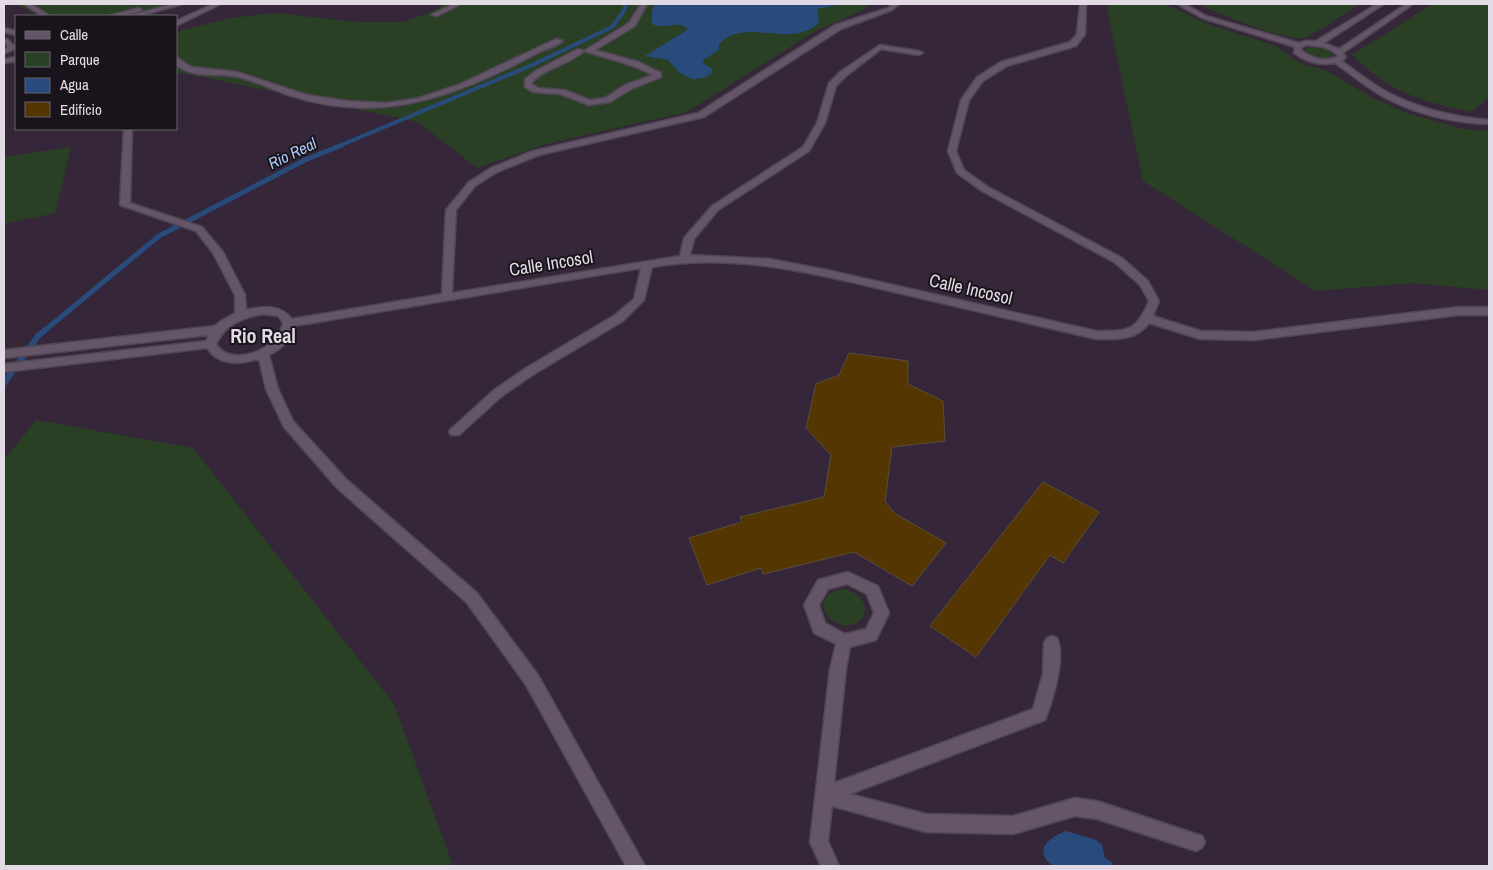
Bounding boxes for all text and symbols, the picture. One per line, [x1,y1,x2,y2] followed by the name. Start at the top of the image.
[15,15,178,130] legend
[60,24,88,45] text: Calle
[60,49,100,70] text: Parque
[59,74,89,95] text: Agua
[60,99,102,120] text: Edificio
[264,131,321,174] water label: Rio Real
[507,244,595,282] street label: Calle Incosol
[927,267,1015,311] street label: Calle Incosol
[230,322,296,349] district label: Rio Real

